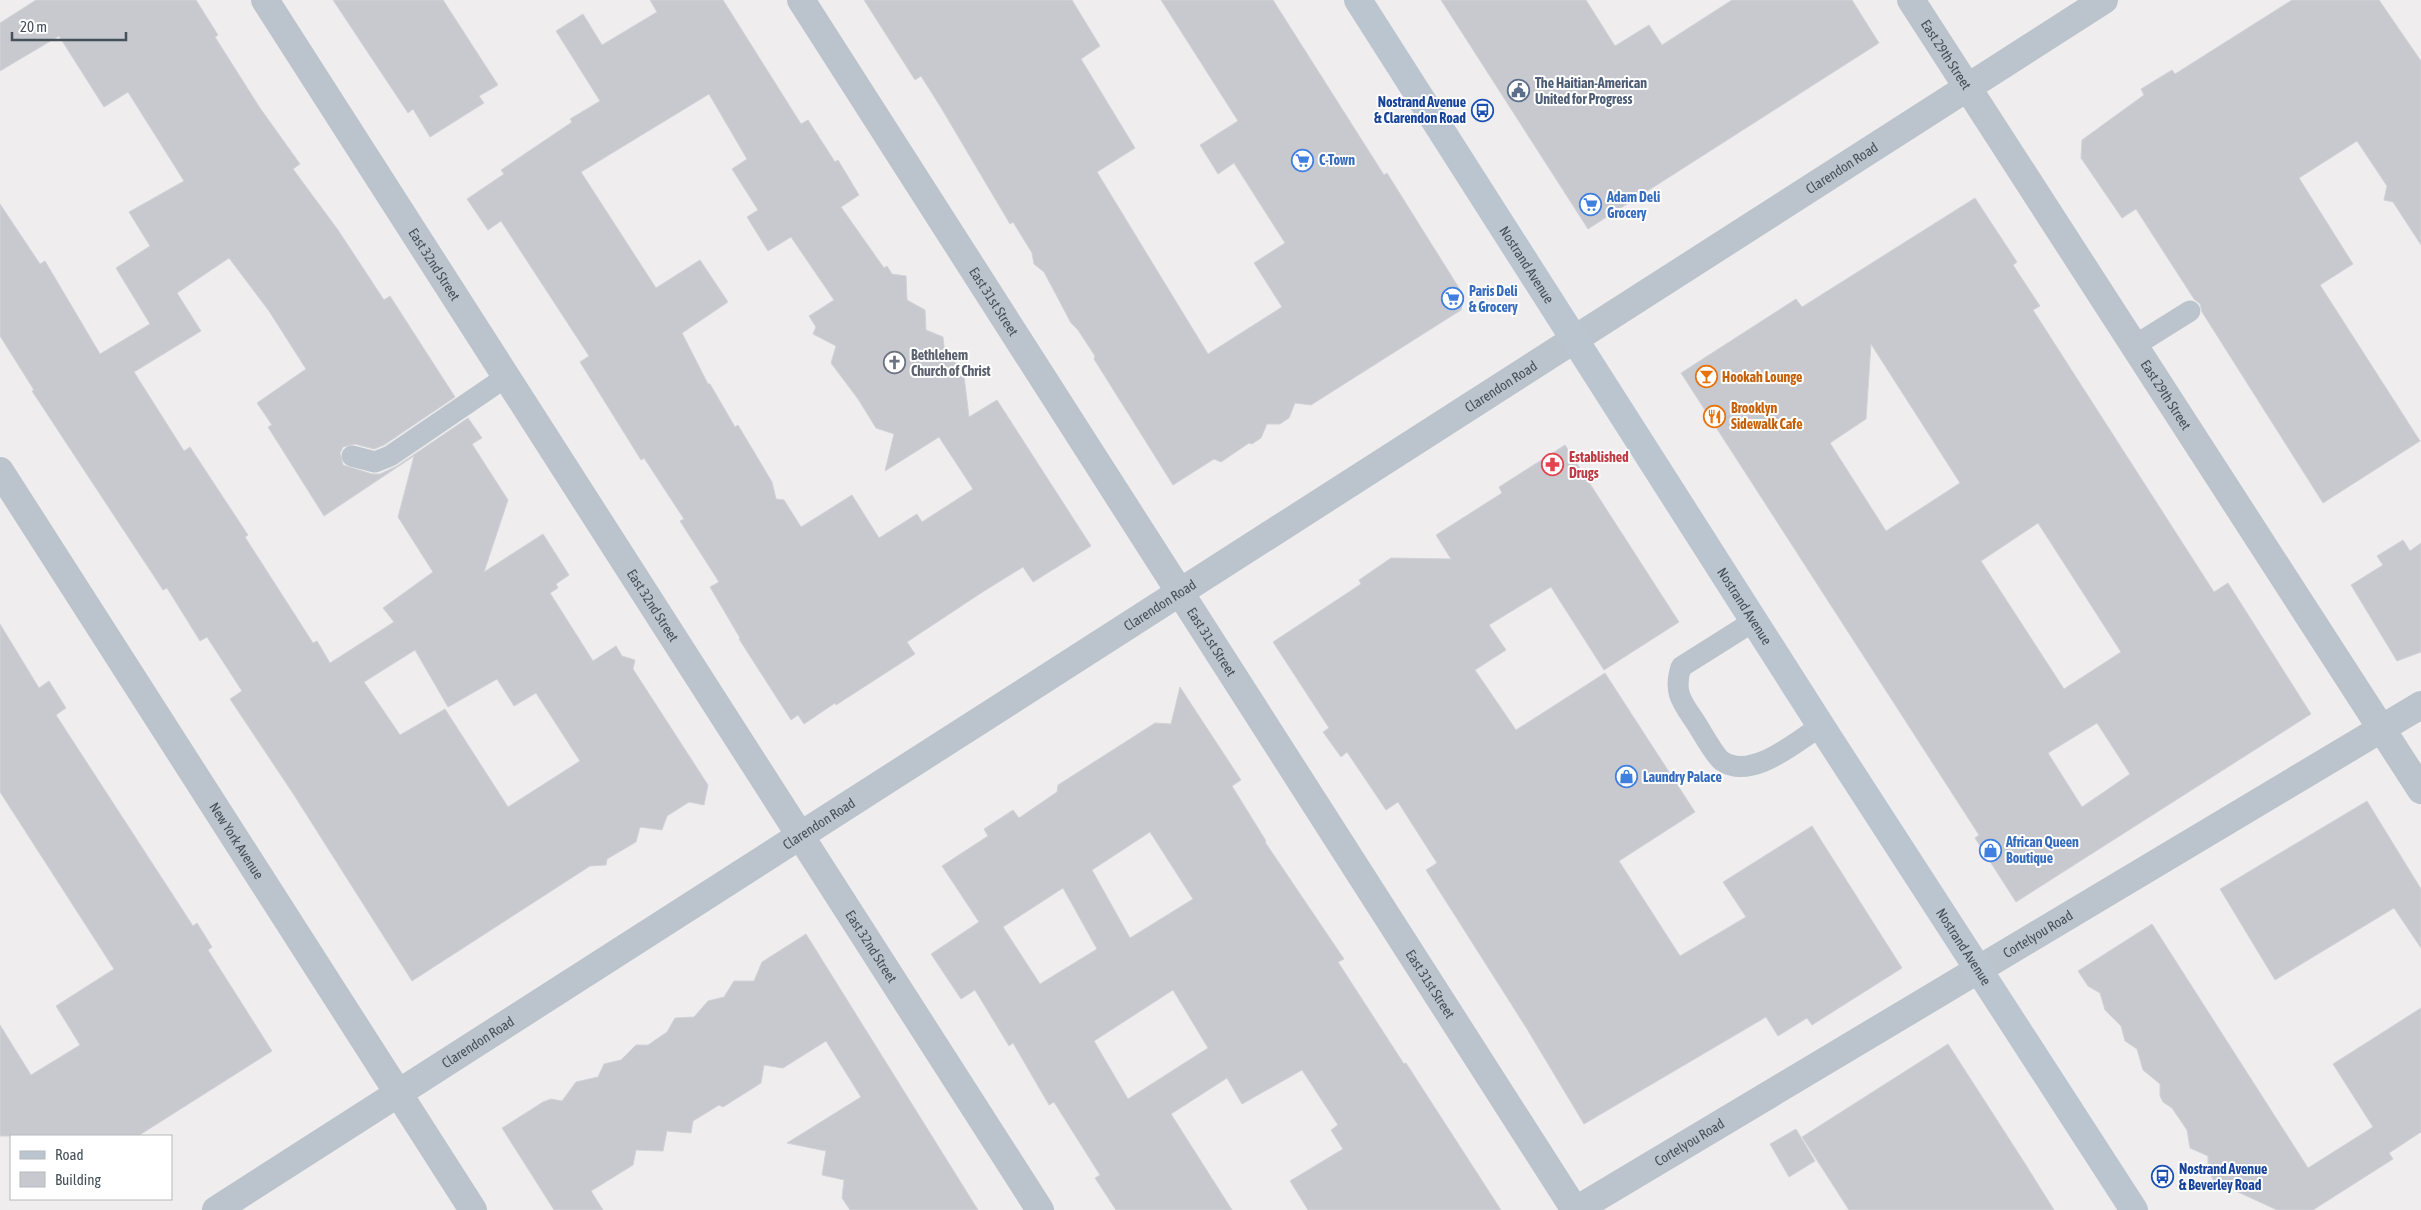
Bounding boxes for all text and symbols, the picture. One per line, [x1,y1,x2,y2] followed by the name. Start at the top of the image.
[12,10,126,42] scale bar
[1918,17,1975,93] street label: East 29th Street
[20,18,47,35] text: 20 m
[1535,75,1647,107] place label: The Haitian-American United for Progress
[1507,79,1531,103] public building icon: The Haitian-American United for Progress
[1374,94,1466,126] place label: Nostrand Avenue & Clarendon Road
[1470,98,1494,122] bus stop icon: Nostrand Avenue & Clarendon Road
[1803,139,1881,197] street label: Clarendon Road
[1291,148,1315,172] supermarket icon: C-Town
[1319,152,1355,168] place label: C-Town
[1606,189,1660,221] place label: Adam Deli Grocery
[1579,193,1603,217] supermarket icon: Adam Deli Grocery
[1496,223,1557,306] street label: Nostrand Avenue
[405,225,463,304] street label: East 32nd Street
[966,264,1022,339] street label: East 31st Street
[1469,283,1518,315] place label: Paris Deli & Grocery
[1441,287,1465,311] supermarket icon: Paris Deli & Grocery
[911,347,991,379] place label: Bethlehem Church of Christ
[883,351,907,375] church icon: Bethlehem Church of Christ
[2137,357,2194,433] street label: East 29th Street
[1462,358,1540,416] street label: Clarendon Road
[1694,365,1718,389] bar icon: Hookah Lounge
[1722,369,1802,385] place label: Hookah Lounge
[1731,400,1803,432] place label: Brooklyn Sidewalk Cafe
[1703,404,1727,428] restaurant icon: Brooklyn Sidewalk Cafe
[1569,449,1629,481] place label: Established Drugs
[1541,453,1565,477] pharmacy icon: Established Drugs
[1714,565,1775,648] street label: Nostrand Avenue
[624,566,682,645] street label: East 32nd Street
[1121,576,1199,634] street label: Clarendon Road
[1184,605,1239,679] street label: East 31st Street
[1615,765,1639,789] shop icon: Laundry Palace
[1643,769,1722,785] place label: Laundry Palace
[780,795,858,853] street label: Clarendon Road
[206,799,267,882] street label: New York Avenue
[2005,834,2079,866] place label: African Queen Boutique
[1978,838,2002,862] shop icon: African Queen Boutique
[1933,905,1994,988] street label: Nostrand Avenue
[842,907,900,986] street label: East 32nd Street
[2000,907,2076,961] street label: Cortelyou Road
[1403,947,1458,1021] street label: East 31st Street
[439,1013,517,1071] street label: Clarendon Road
[1652,1115,1727,1169] street label: Cortelyou Road
[10,1135,172,1200] legend
[55,1146,84,1163] text: Road
[2179,1161,2267,1193] place label: Nostrand Avenue & Beverley Road
[2151,1165,2175,1189] bus stop icon: Nostrand Avenue & Beverley Road
[55,1171,101,1188] text: Building

